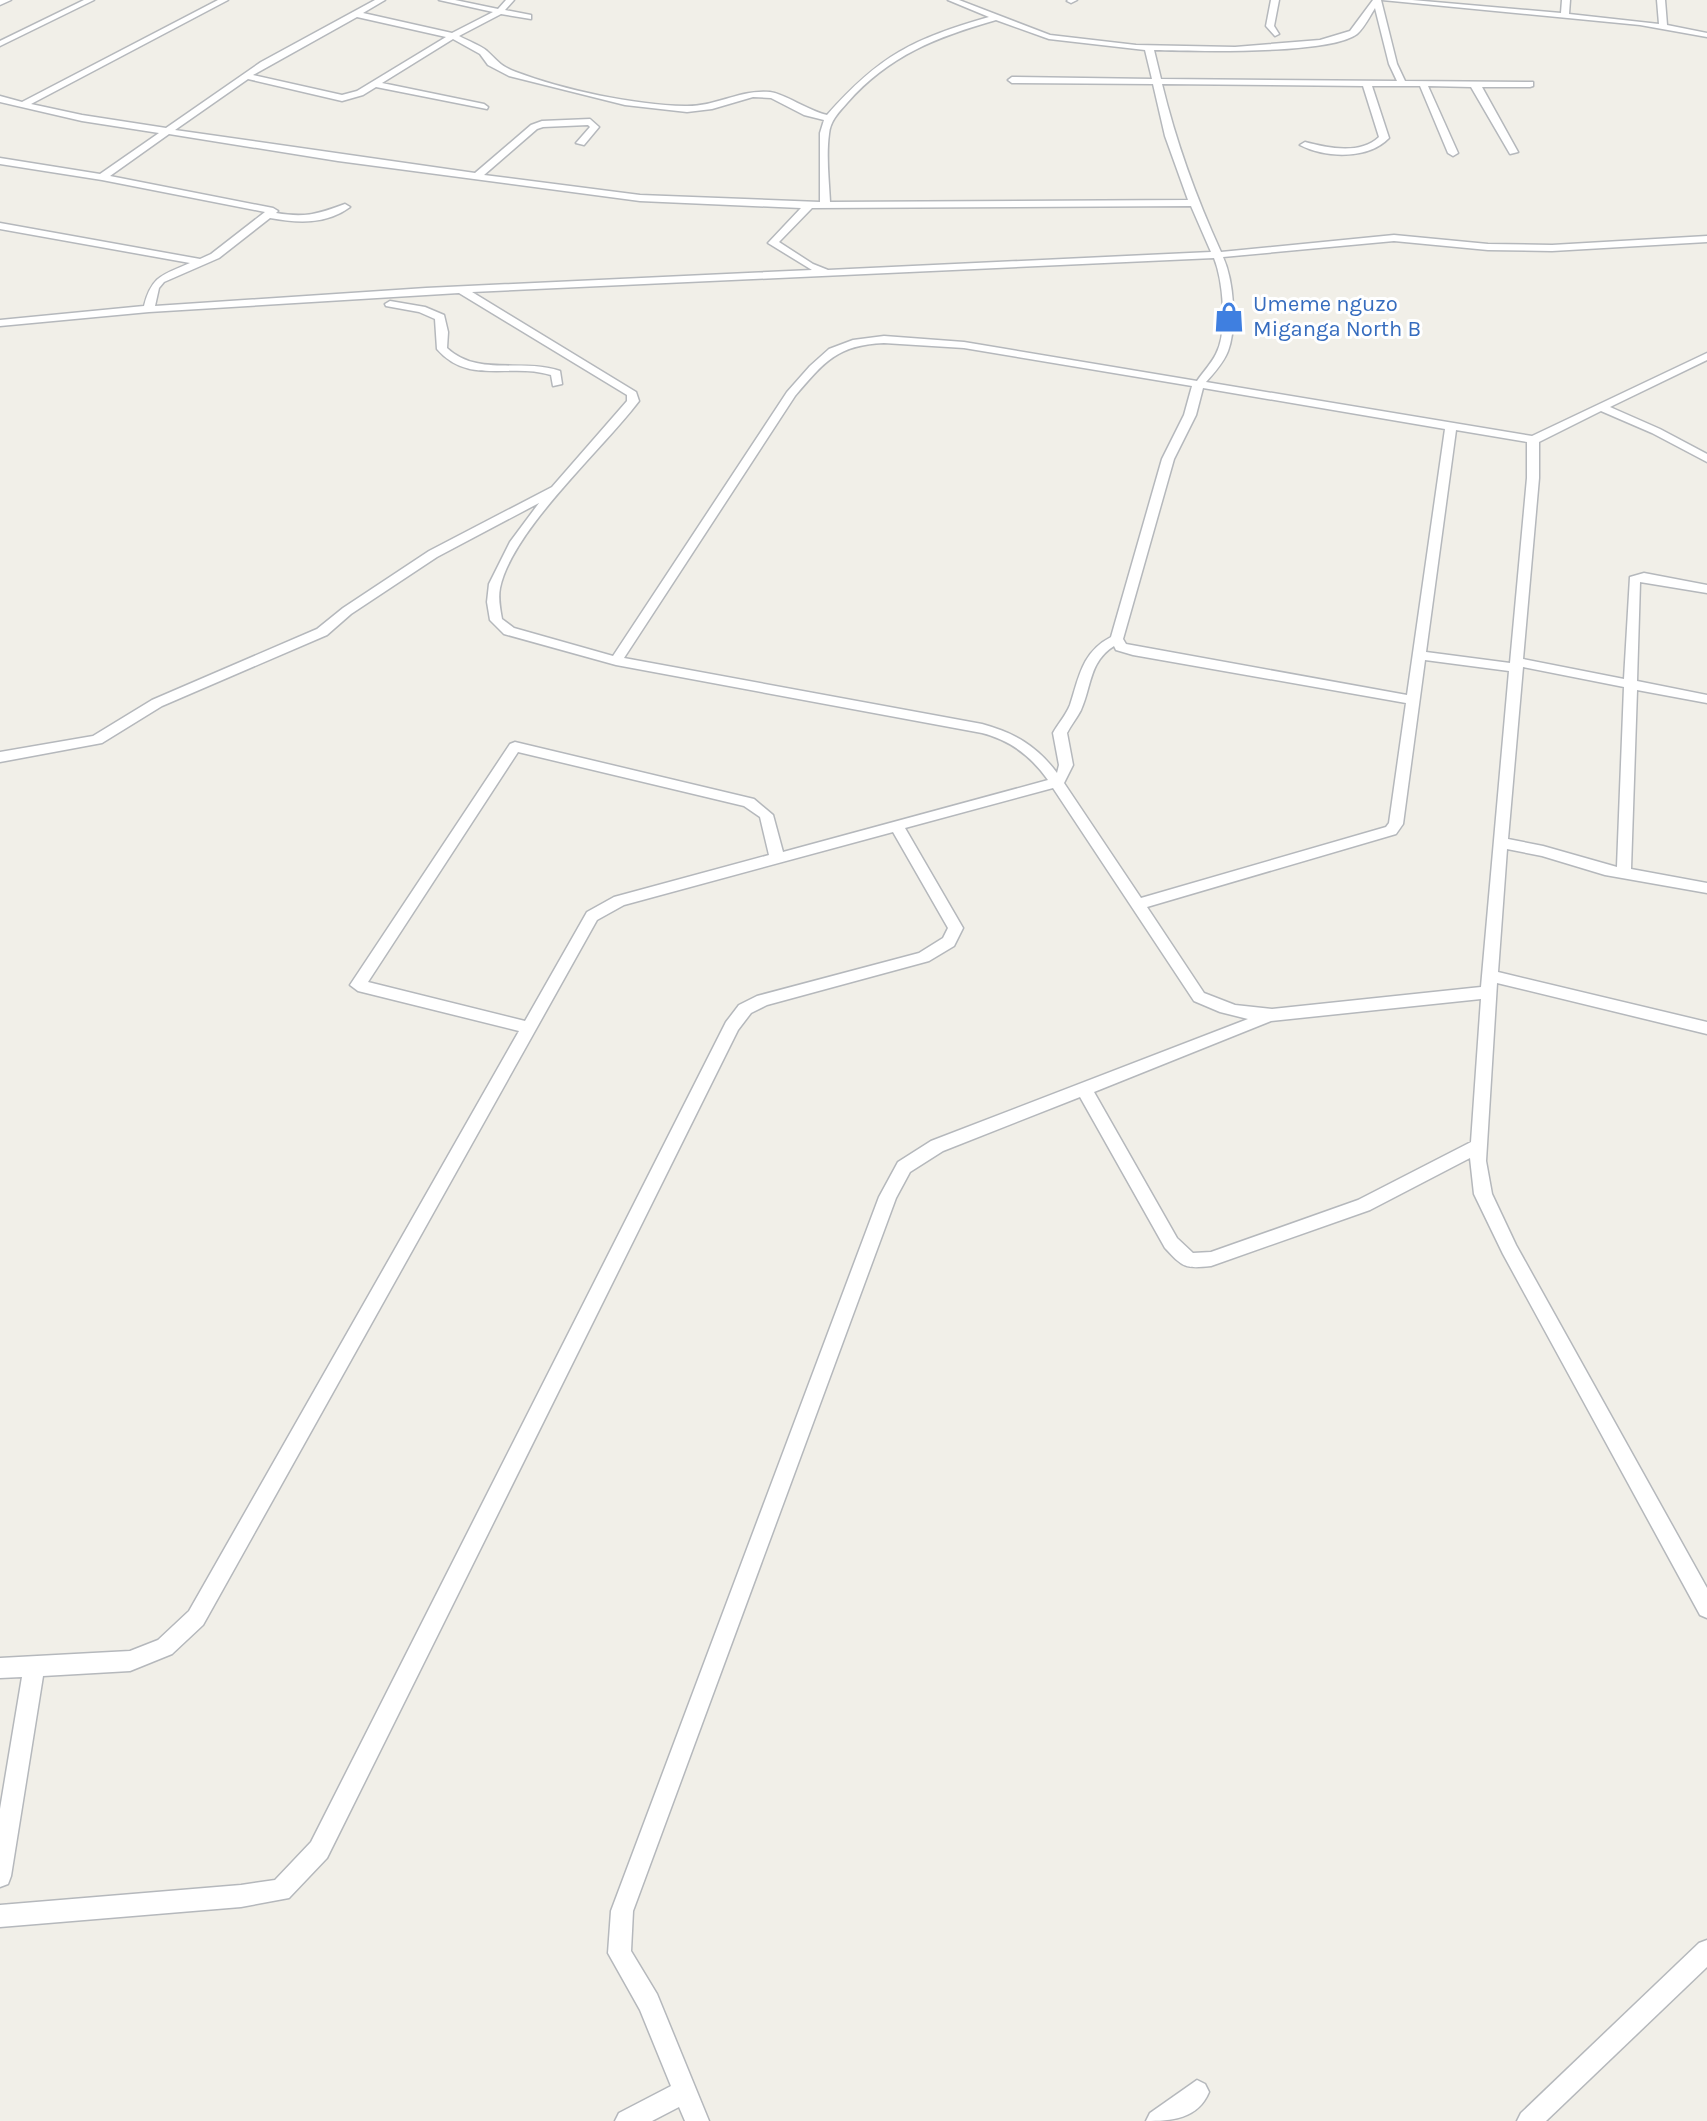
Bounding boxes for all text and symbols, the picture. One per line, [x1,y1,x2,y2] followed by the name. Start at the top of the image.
[1253,291,1421,342] place label: Umeme nguzo Miganga North B
[1212,300,1246,334] shop icon: Umeme nguzo Miganga North B

